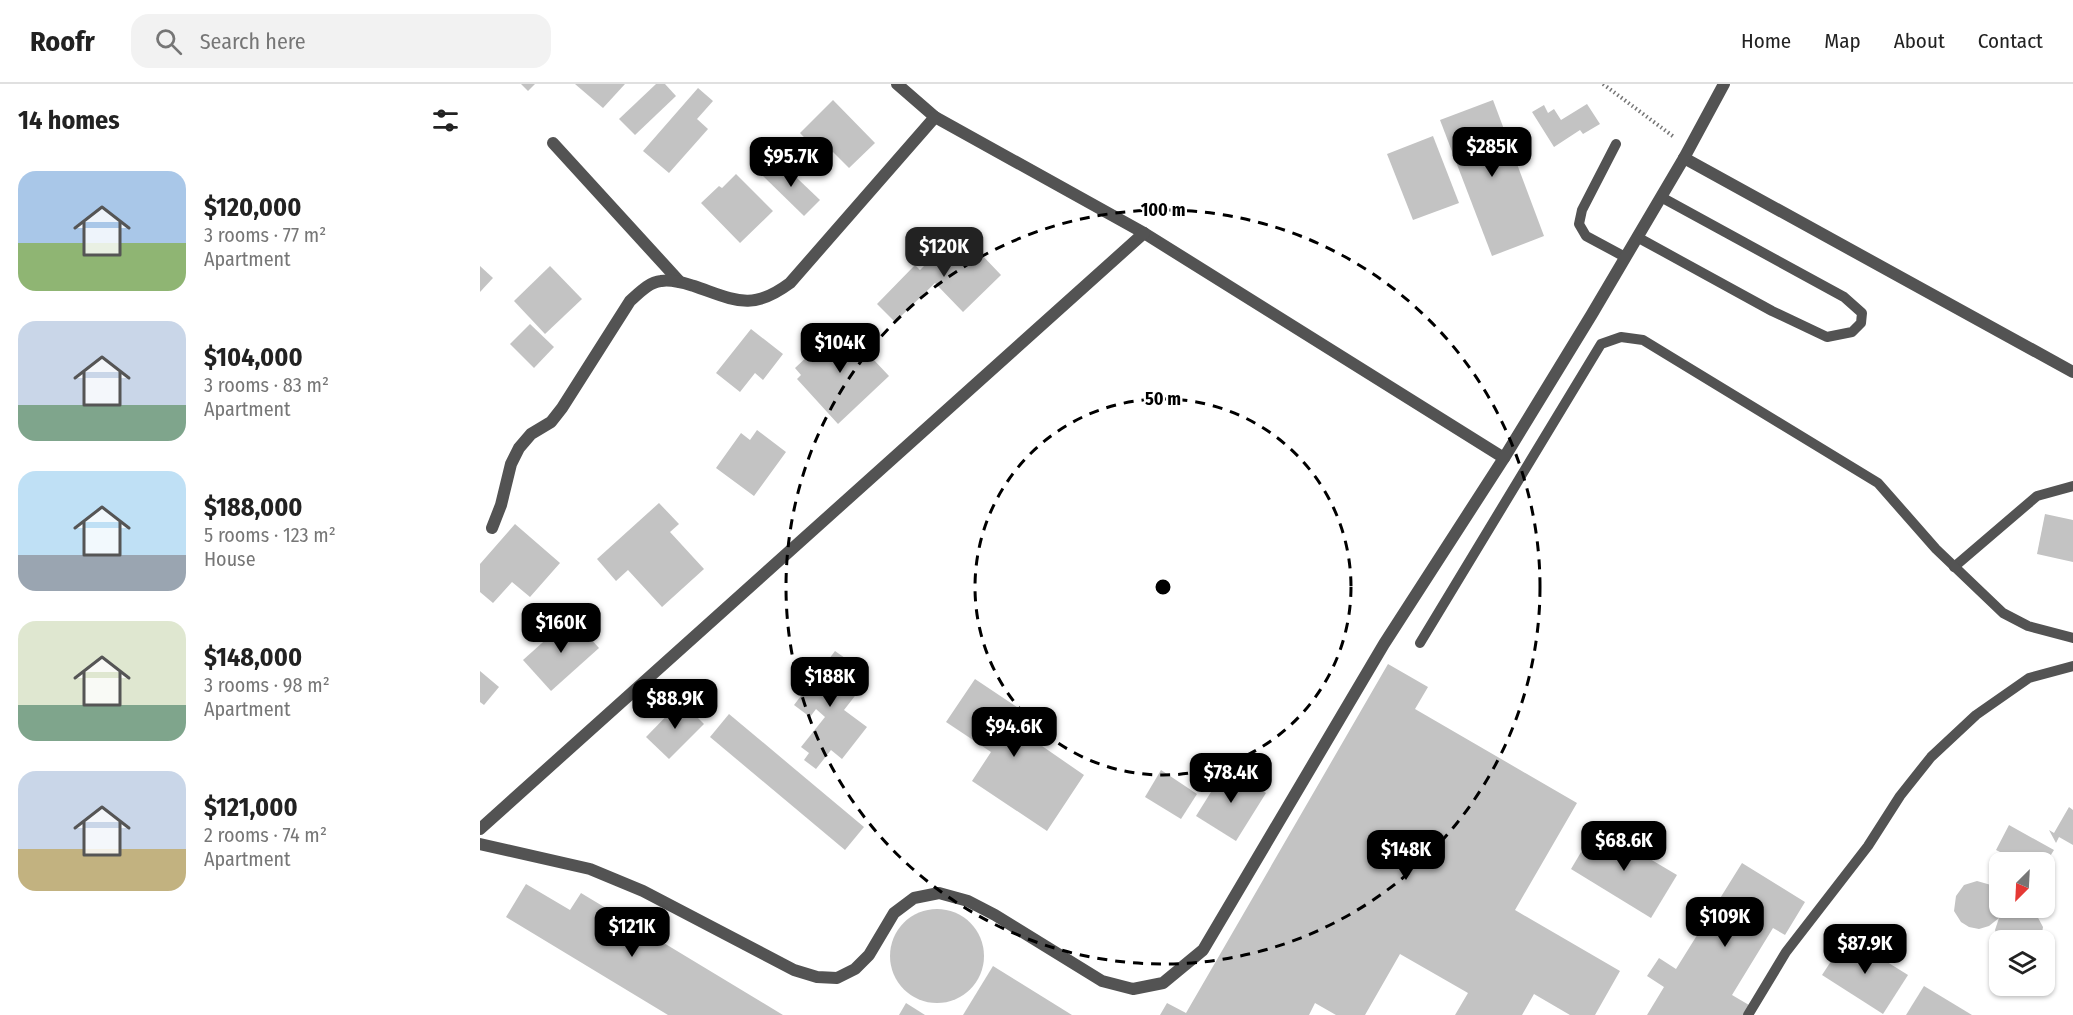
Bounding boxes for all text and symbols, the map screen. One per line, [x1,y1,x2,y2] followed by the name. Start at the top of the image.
[131,14,551,68] search box
[30,25,95,58] text: Roofr
[152,25,185,58] icon: search
[200,28,306,55] text: Search here
[1741,28,1791,54] text: Home
[1824,28,1861,54] text: Map
[1894,28,1945,54] text: About
[1978,28,2043,54] text: Contact
[429,104,462,137] icon: filters
[18,105,120,136] text: 14 homes
[1450,127,1534,178] pin: $285K
[1466,134,1518,158] text: $285K
[742,137,840,188] pin: $95.7K
[764,144,818,168] text: $95.7K
[204,192,301,223] text: $120,000
[66,195,138,267] icon: home
[1141,199,1185,221] text: 100 m
[204,223,326,247] text: 3 rooms · 77 m²
[902,227,986,278] pin: $120K
[919,234,969,258] text: $120K
[204,247,291,271] text: Apartment
[798,323,882,374] pin: $104K
[815,330,865,354] text: $104K
[204,342,303,373] text: $104,000
[66,345,138,417] icon: home
[204,373,329,397] text: 3 rooms · 83 m²
[1145,388,1181,410] text: 50 m
[204,397,291,421] text: Apartment
[204,492,303,523] text: $188,000
[66,495,138,567] icon: home
[204,523,336,547] text: 5 rooms · 123 m²
[204,547,256,571] text: House
[1153,577,1173,597] centre of rings
[519,603,603,654] pin: $160K
[536,610,586,634] text: $160K
[204,642,302,673] text: $148,000
[66,645,138,717] icon: home
[788,657,872,708] pin: $188K
[805,664,855,688] text: $188K
[204,673,330,697] text: 3 rooms · 98 m²
[626,679,724,730] pin: $88.9K
[646,686,704,710] text: $88.9K
[204,697,291,721] text: Apartment
[965,707,1063,758] pin: $94.6K
[986,714,1042,738] text: $94.6K
[1182,753,1280,804] pin: $78.4K
[1204,760,1258,784] text: $78.4K
[204,792,298,823] text: $121,000
[66,795,138,867] icon: home
[1575,821,1673,872] pin: $68.6K
[204,823,327,847] text: 2 rooms · 74 m²
[1595,828,1653,852] text: $68.6K
[1364,830,1448,881] pin: $148K
[1381,837,1431,861] text: $148K
[204,847,291,871] text: Apartment
[1989,852,2055,918] north arrow
[1989,852,2055,996] map controls
[1683,897,1767,948] pin: $109K
[1700,904,1750,928] text: $109K
[590,907,674,958] pin: $121K
[609,914,655,938] text: $121K
[1816,924,1914,975] pin: $87.9K
[1989,930,2055,996] button: layers
[1838,931,1892,955] text: $87.9K

